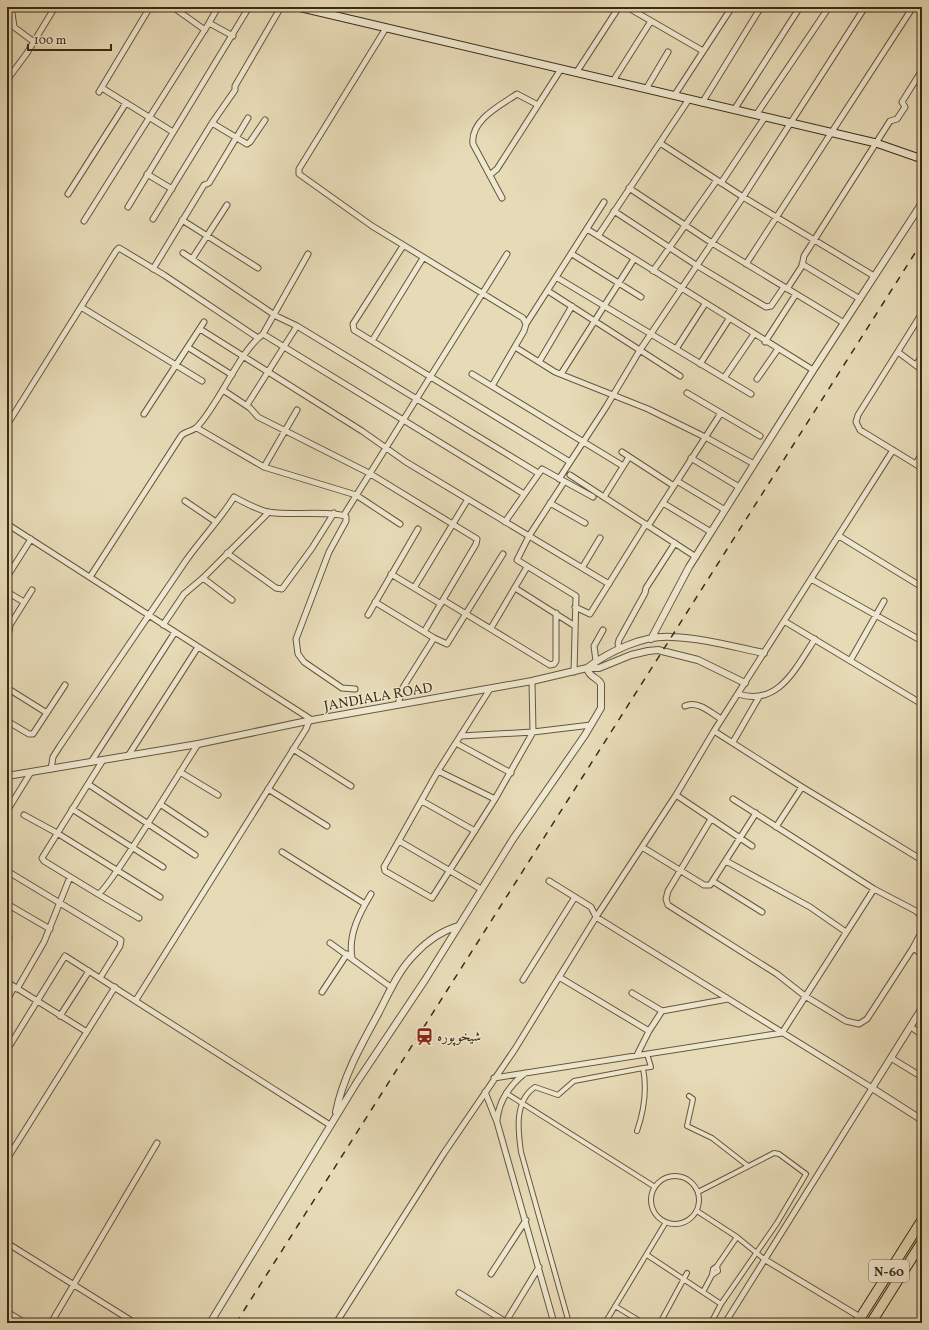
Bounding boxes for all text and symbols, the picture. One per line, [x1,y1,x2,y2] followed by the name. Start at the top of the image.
[28,26,111,52] scale bar
[34,33,67,49] text: 100 m
[322,679,434,716] street label: JANDIALA ROAD
[414,1026,434,1046] station icon: شیخوپورہ
[437,1028,481,1047] place label: شیخوپورہ
[869,1260,909,1282] road number: N-60

